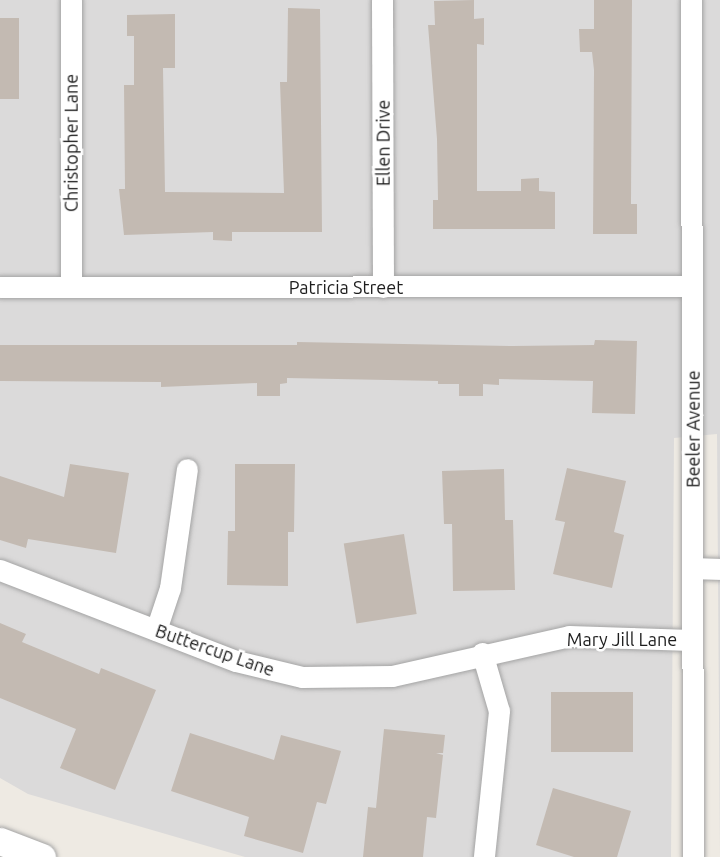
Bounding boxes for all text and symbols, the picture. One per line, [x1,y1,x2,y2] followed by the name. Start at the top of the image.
[60,74,82,212] street label: Christopher Lane
[372,100,394,186] street label: Ellen Drive
[289,276,403,298] street label: Patricia Street
[682,370,704,488] street label: Beeler Avenue
[153,620,277,680] street label: Buttercup Lane
[567,628,677,650] street label: Mary Jill Lane

